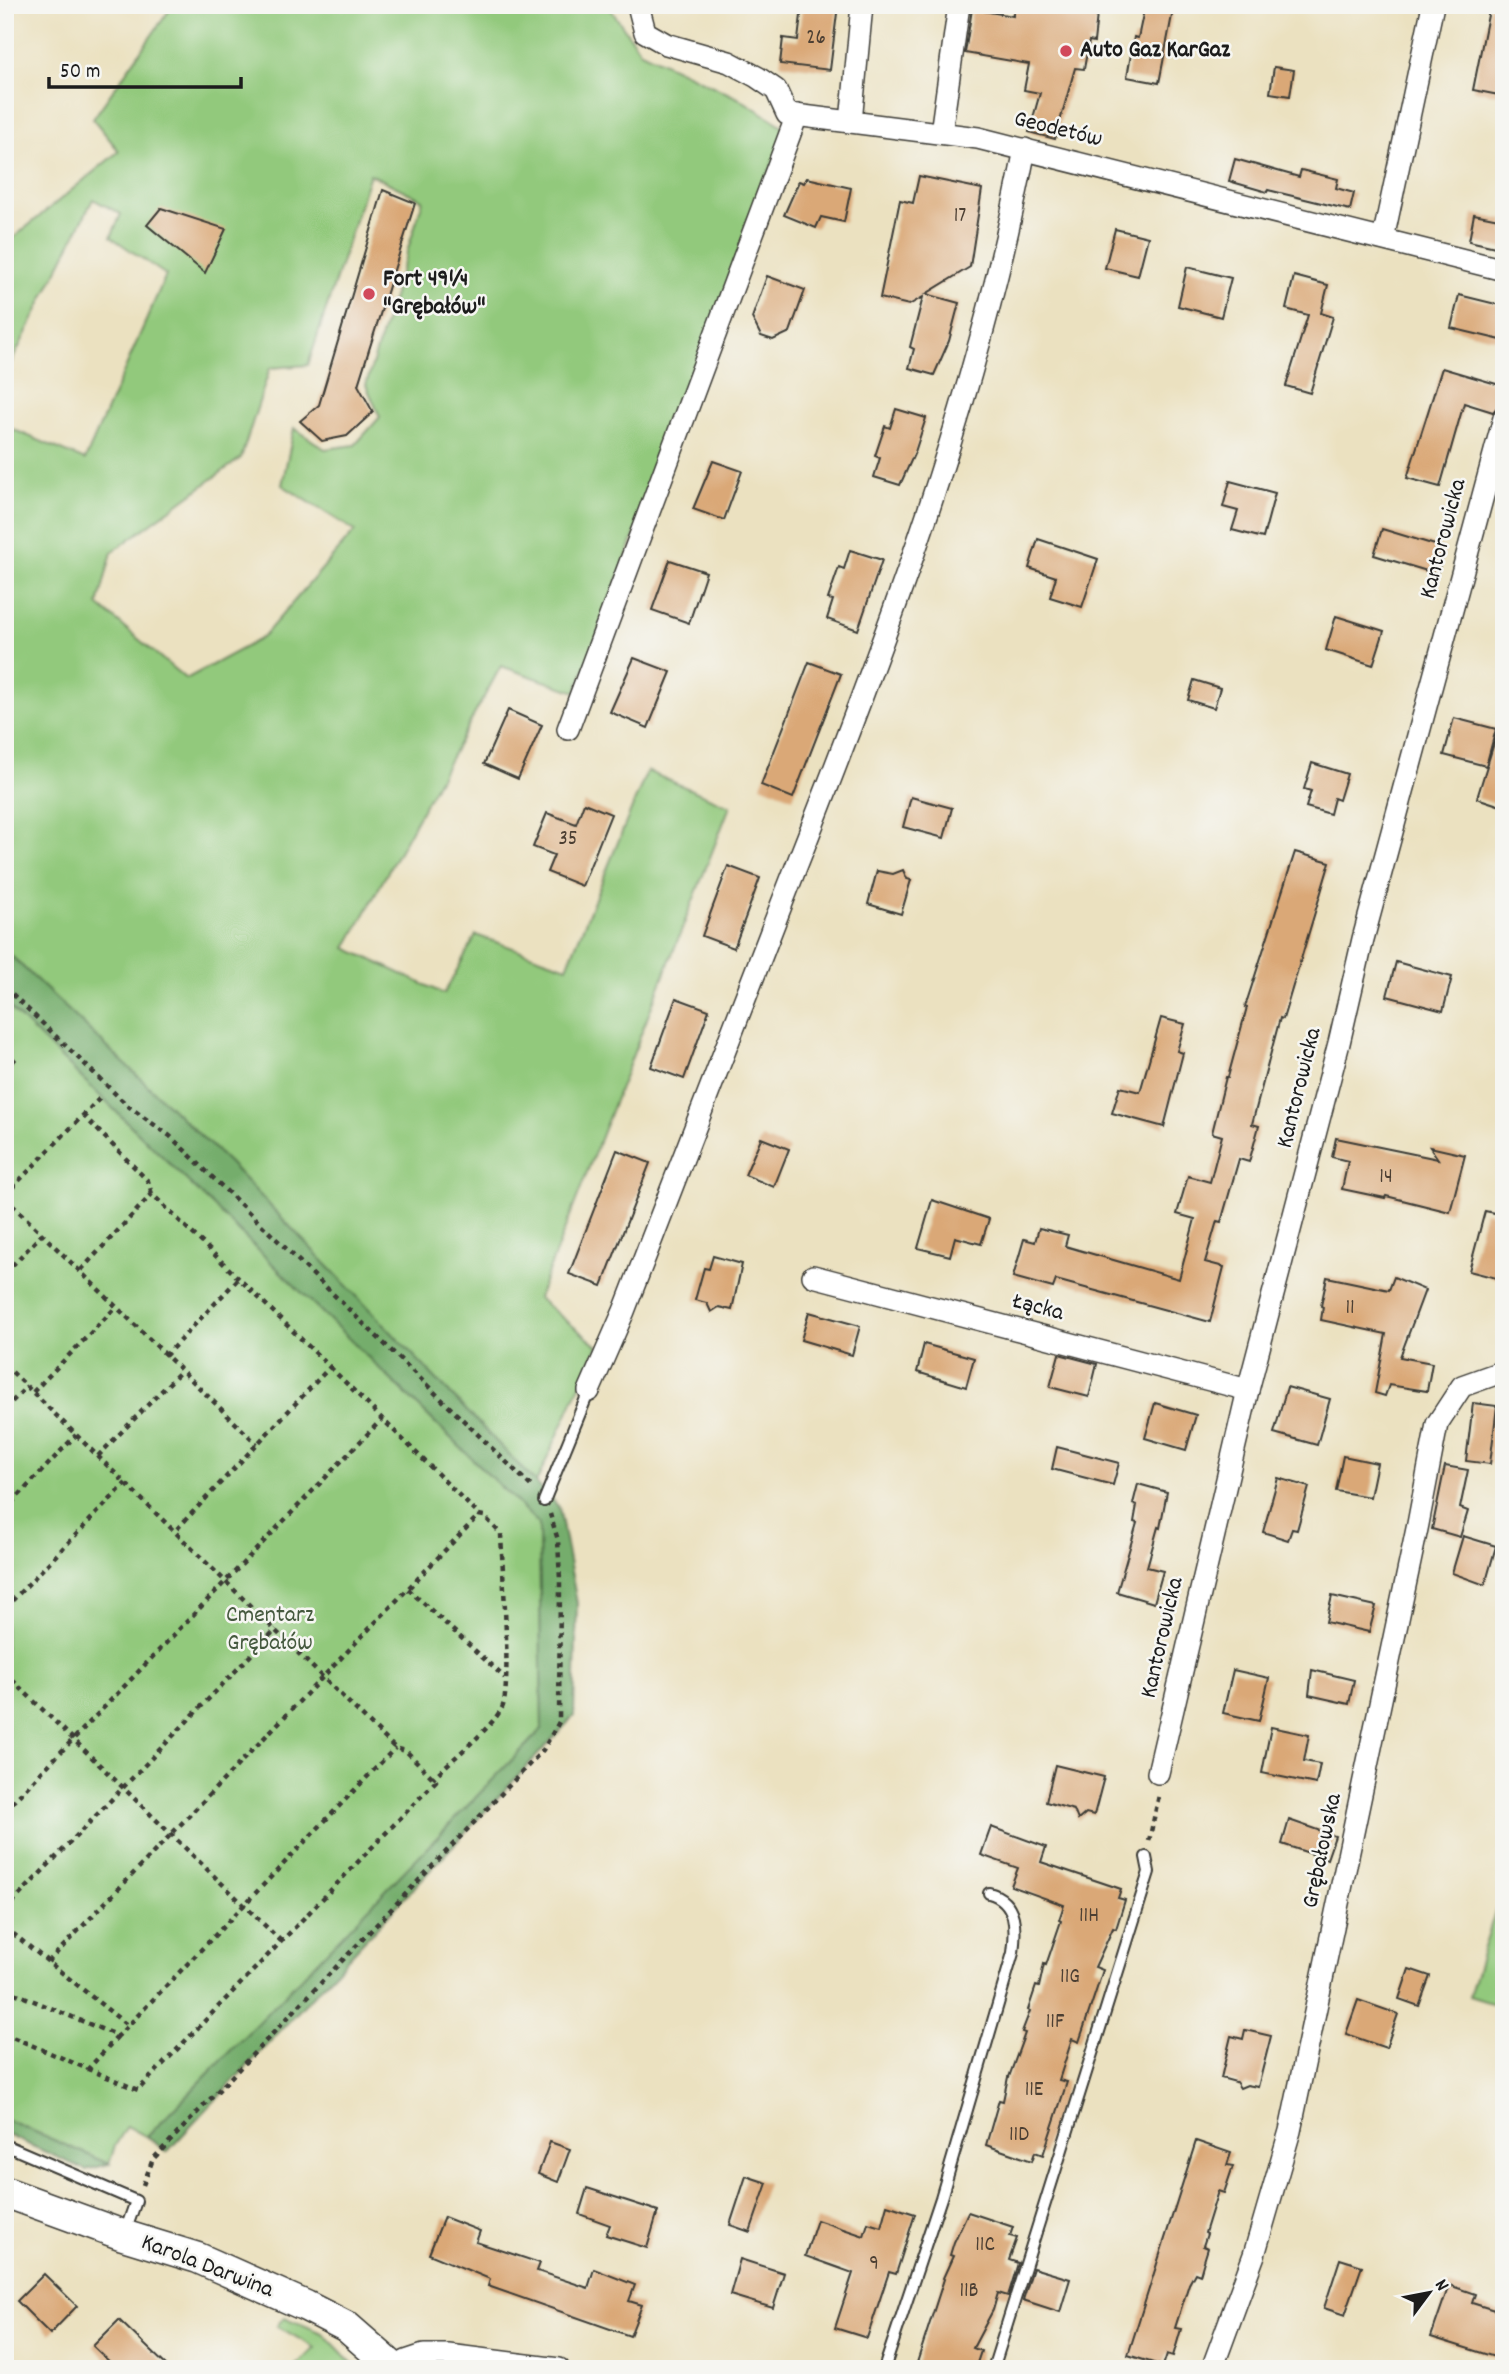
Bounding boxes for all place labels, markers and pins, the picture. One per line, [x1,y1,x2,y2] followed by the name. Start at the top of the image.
[1080,34,1231,68] place label: Auto Gaz KarGaz
[1058,43,1074,59] marker: Auto Gaz KarGaz
[383,263,486,325] place label: Fort 49¼ "Grębałów"
[361,286,377,302] marker: Fort 49¼ "Grębałów"

